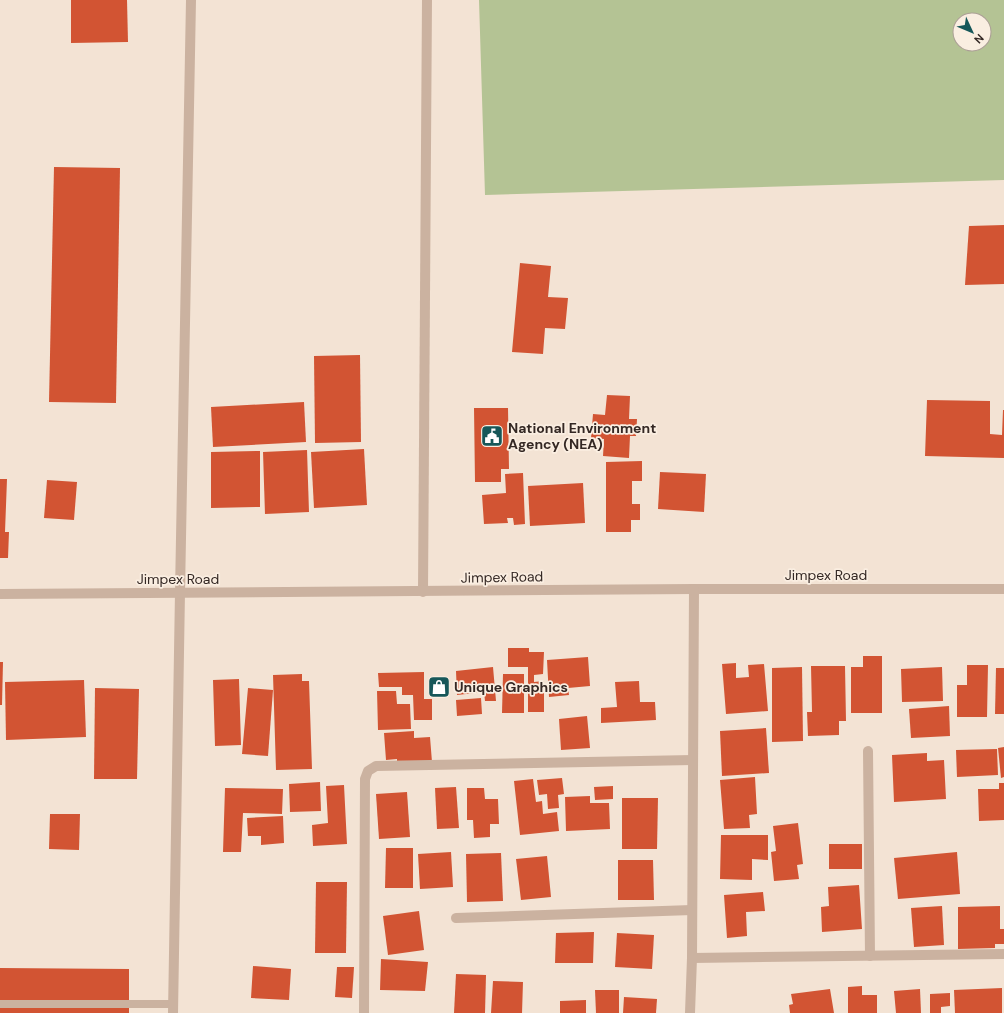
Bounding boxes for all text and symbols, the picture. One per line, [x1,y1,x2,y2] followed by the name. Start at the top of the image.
[952,12,992,52] north arrow
[971,31,987,47] text: N
[508,419,656,453] place label: National Environment Agency (NEA)
[479,423,505,449] public building icon: National Environment Agency (NEA)
[785,566,867,584] street label: Jimpex Road
[461,567,543,587] street label: Jimpex Road
[137,570,219,588] street label: Jimpex Road
[426,674,452,700] shop icon: Unique Graphics
[454,678,568,696] place label: Unique Graphics

